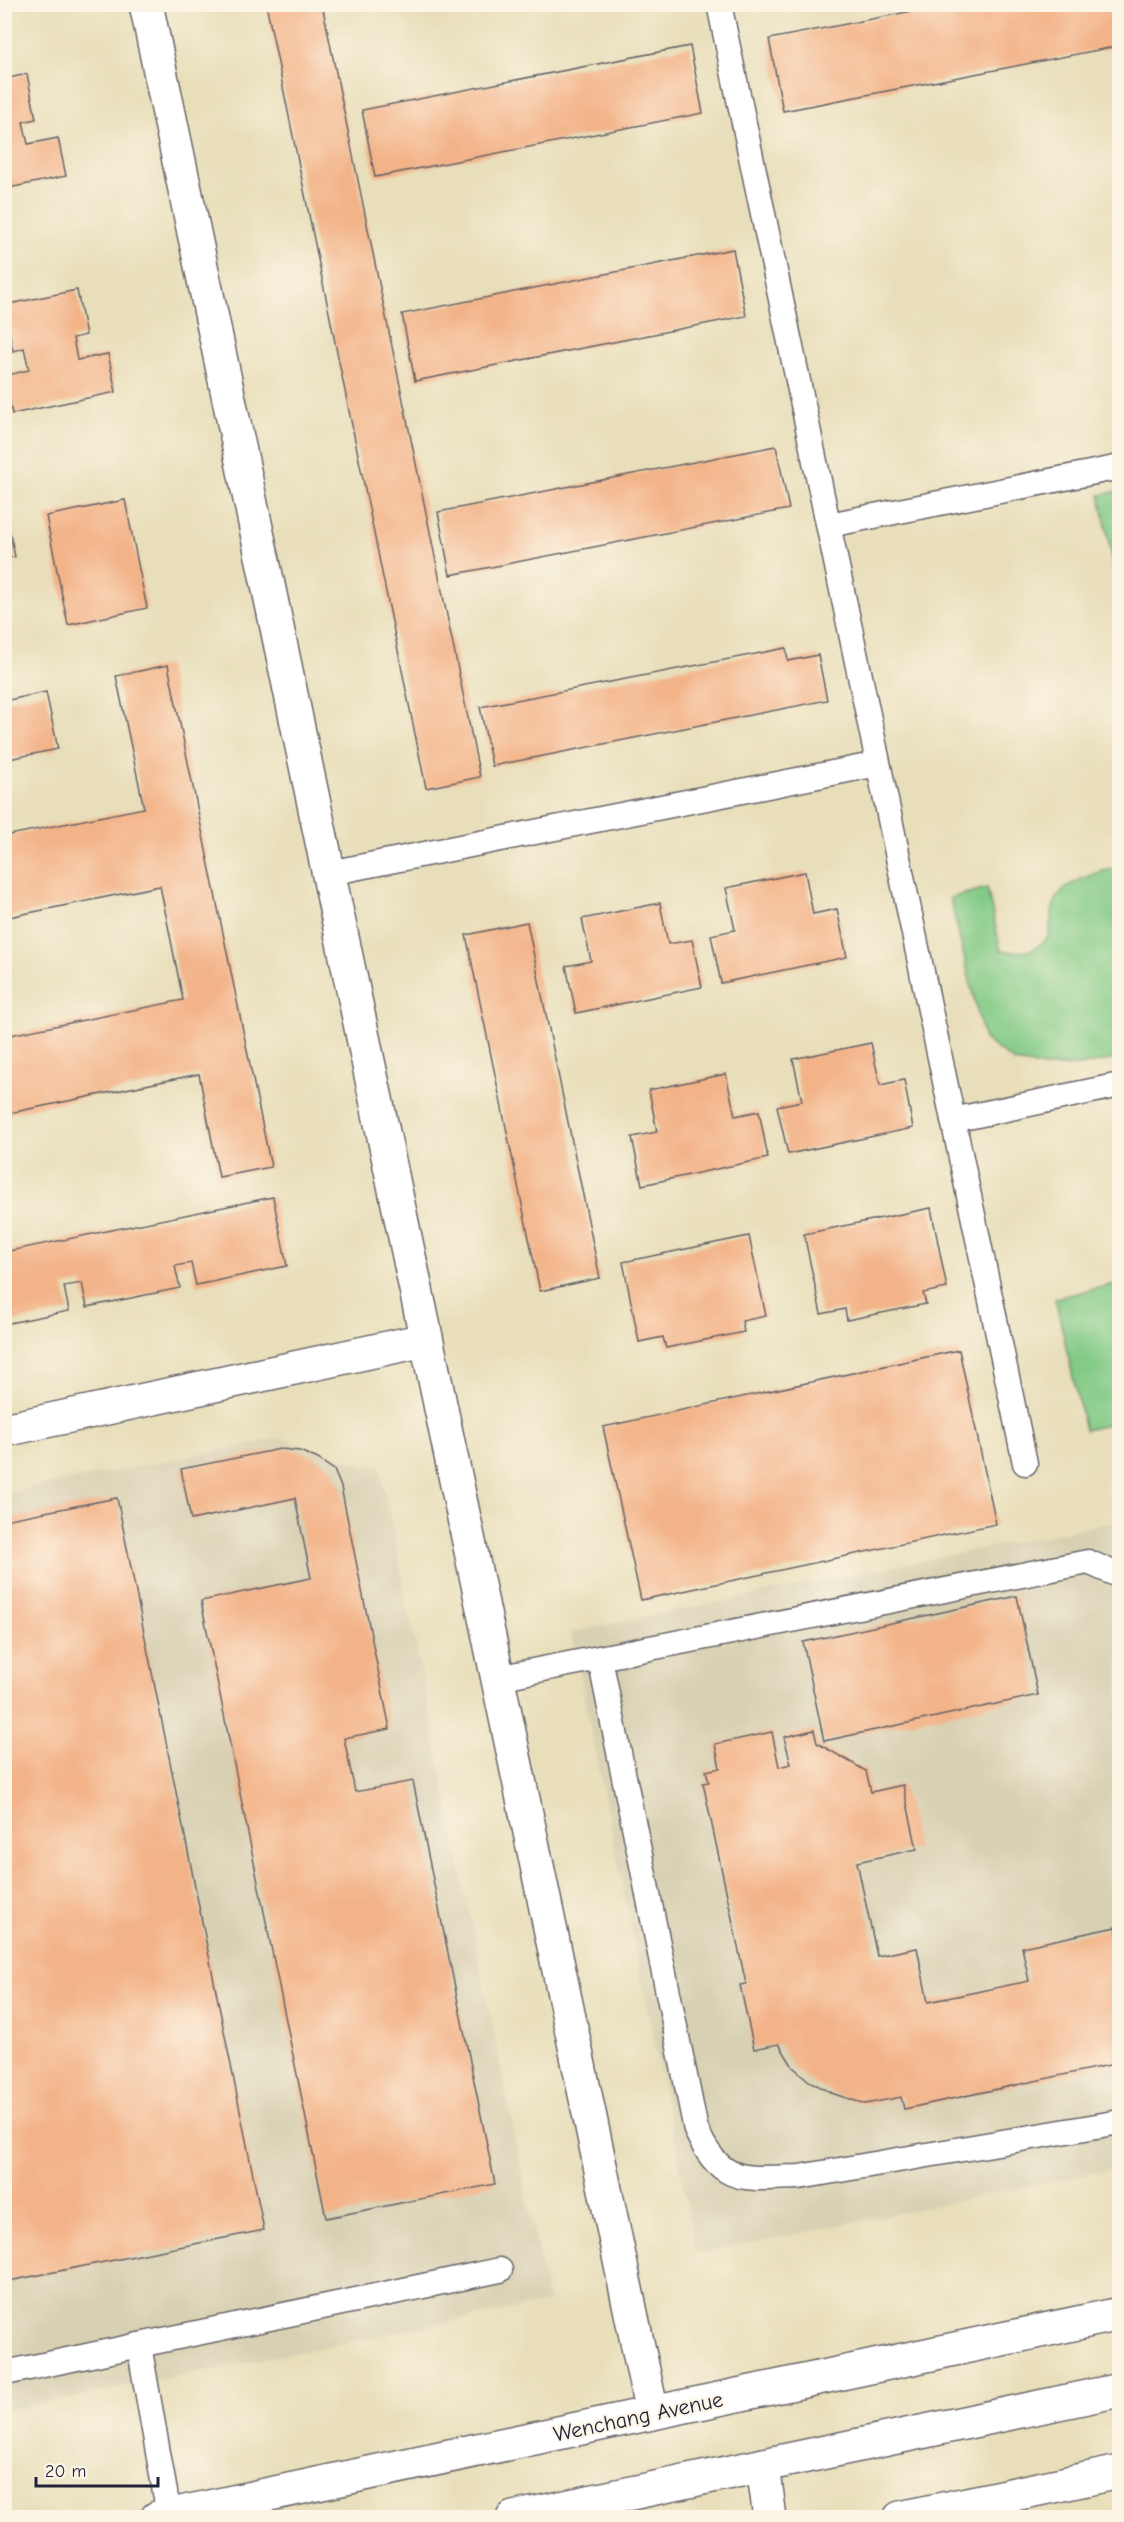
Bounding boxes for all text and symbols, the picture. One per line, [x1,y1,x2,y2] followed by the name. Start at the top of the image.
[551,2386,725,2448] street label: Wenchang Avenue
[36,2450,158,2488] scale bar
[45,2461,86,2482] text: 20 m

